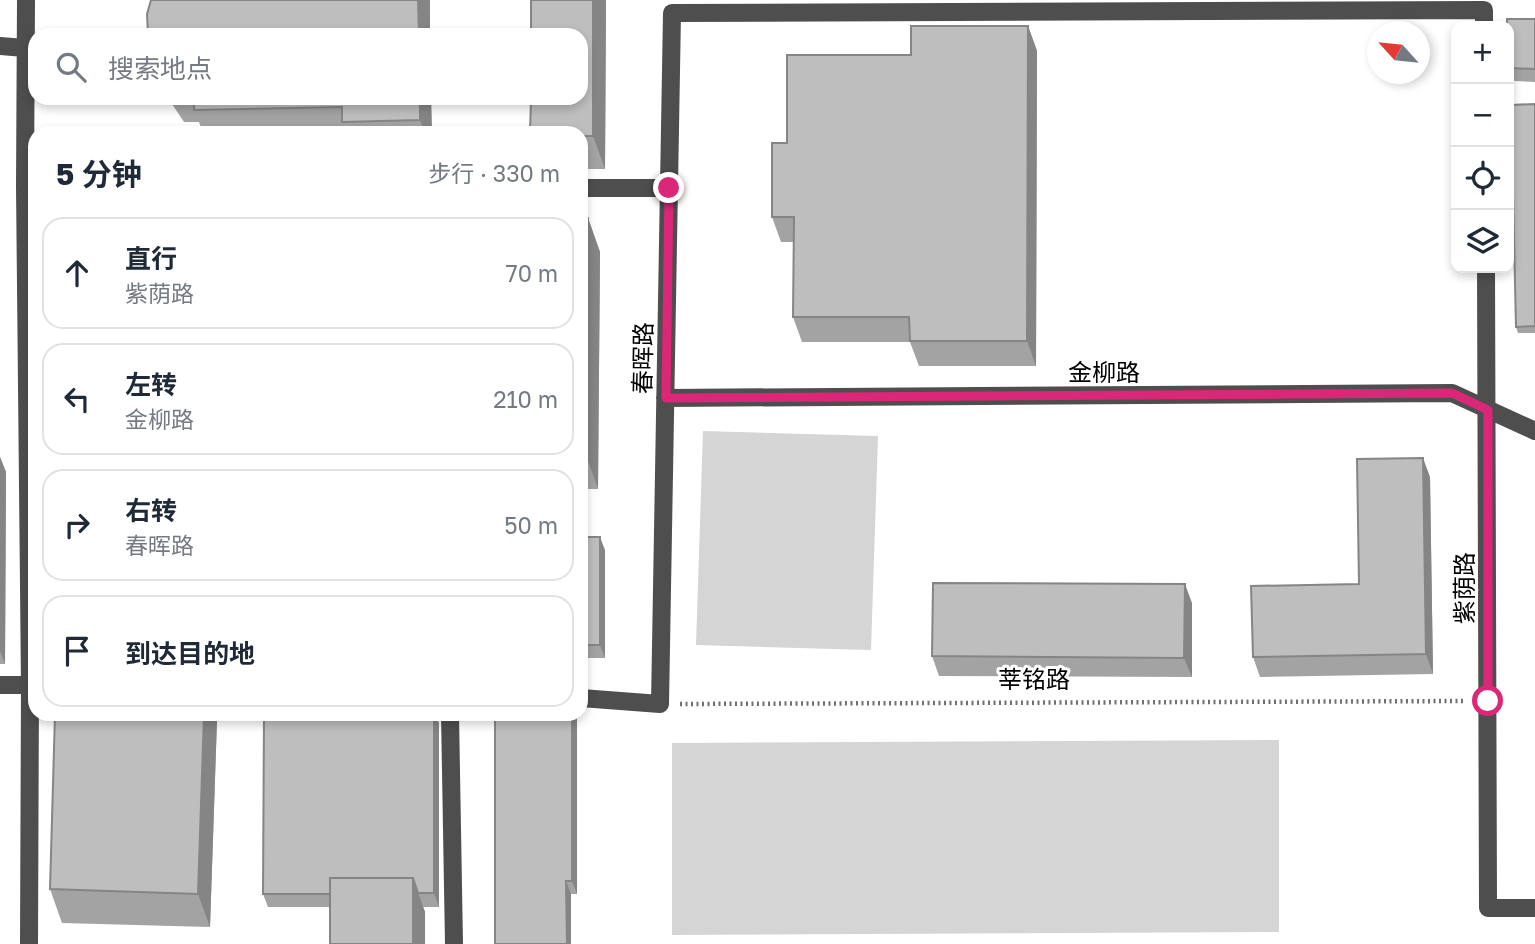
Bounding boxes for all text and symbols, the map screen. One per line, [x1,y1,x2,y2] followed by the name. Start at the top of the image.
[1367,21,1430,84] north arrow
[1451,21,1514,273] map controls
[1451,21,1514,84] button: +
[28,28,588,105] search box
[52,48,90,86] icon: search
[108,53,212,84] text: 搜索地点
[1451,84,1514,147] button: −
[1451,147,1514,210] button: locate
[56,156,142,192] text: 5 分钟
[428,159,560,187] text: 步行 · 330 m
[653,172,684,203] route end
[1451,210,1514,273] button: layers
[125,243,177,274] text: 直行
[58,254,96,292] icon: ahead
[505,259,558,287] text: 70 m
[125,279,194,307] text: 紫荫路
[627,322,657,394] street label: 春晖路
[1068,357,1140,386] street label: 金柳路
[125,369,177,400] text: 左转
[58,380,96,418] icon: left
[493,385,558,413] text: 210 m
[125,405,194,433] text: 金柳路
[125,495,177,526] text: 右转
[58,506,96,544] icon: right
[504,511,558,539] text: 50 m
[125,531,194,559] text: 春晖路
[1449,552,1478,624] street label: 紫荫路
[58,632,96,670] icon: arrive
[125,638,255,669] text: 到达目的地
[998,664,1070,693] street label: 莘铭路
[1472,685,1503,716] route start

